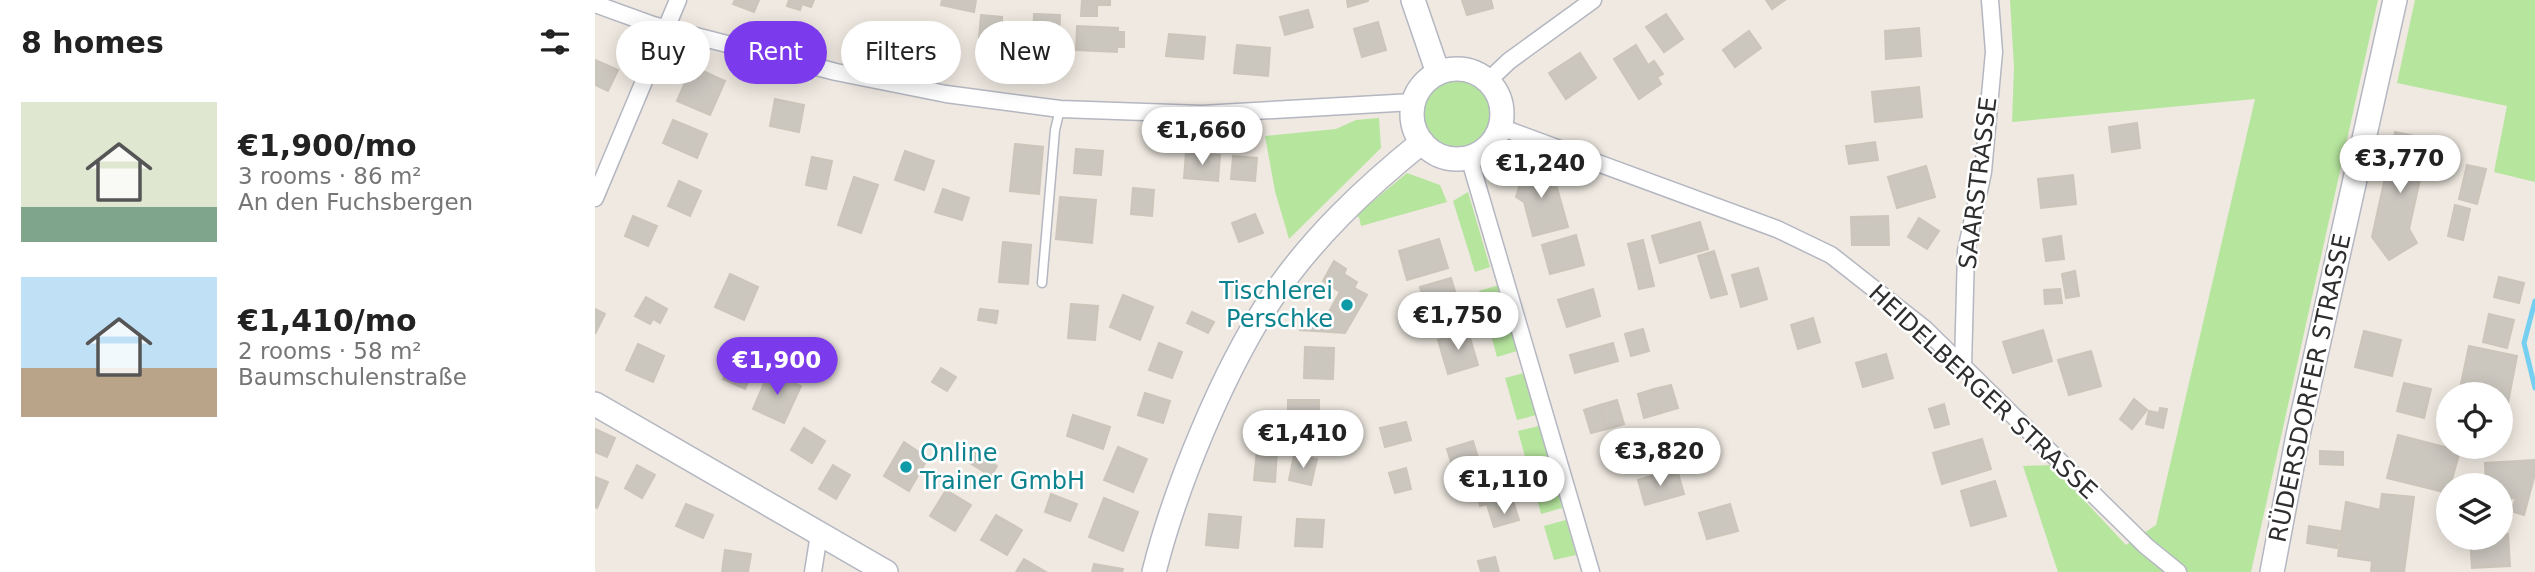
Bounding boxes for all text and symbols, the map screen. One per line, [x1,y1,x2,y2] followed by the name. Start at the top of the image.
[616,21,710,84] chip: Buy
[724,21,827,84] chip: Rent
[841,21,961,84] chip: Filters
[975,21,1075,84] chip: New
[536,23,574,61] icon: filters
[21,25,164,60] text: 8 homes
[1954,95,2002,271] street label: SAARSTRASSE
[1145,108,1259,167] pin: €1,660
[1158,117,1246,143] text: €1,660
[238,128,417,163] text: €1,900/mo
[77,130,161,214] icon: home
[2343,136,2457,195] pin: €3,770
[1484,140,1598,200] pin: €1,240
[2356,145,2444,171] text: €3,770
[1497,150,1585,176] text: €1,240
[238,163,422,189] text: 3 rooms · 86 m²
[238,189,473,215] text: An den Fuchsbergen
[2263,231,2356,545] street label: RÜDERSDORFER STRASSE
[1218,277,1333,333] place label: Tischlerei Perschke
[1863,279,2103,505] street label: HEIDELBERGER STRASSE
[1401,292,1515,352] pin: €1,750
[1339,297,1355,313] marker: Tischlerei Perschke
[1414,302,1502,328] text: €1,750
[238,303,417,338] text: €1,410/mo
[77,305,161,389] icon: home
[238,338,422,364] text: 2 rooms · 58 m²
[720,338,834,397] pin: €1,900
[733,347,821,373] text: €1,900
[238,364,467,390] text: Baumschulenstraße
[2436,382,2513,550] map controls
[2436,382,2513,459] button: locate
[1246,410,1360,470] pin: €1,410
[1259,420,1347,446] text: €1,410
[1603,428,1717,488] pin: €3,820
[1616,438,1704,464] text: €3,820
[919,439,1085,495] place label: Online Trainer GmbH
[1447,456,1561,516] pin: €1,110
[898,459,914,475] marker: Online Trainer GmbH
[1460,466,1548,492] text: €1,110
[2436,473,2513,550] button: layers

